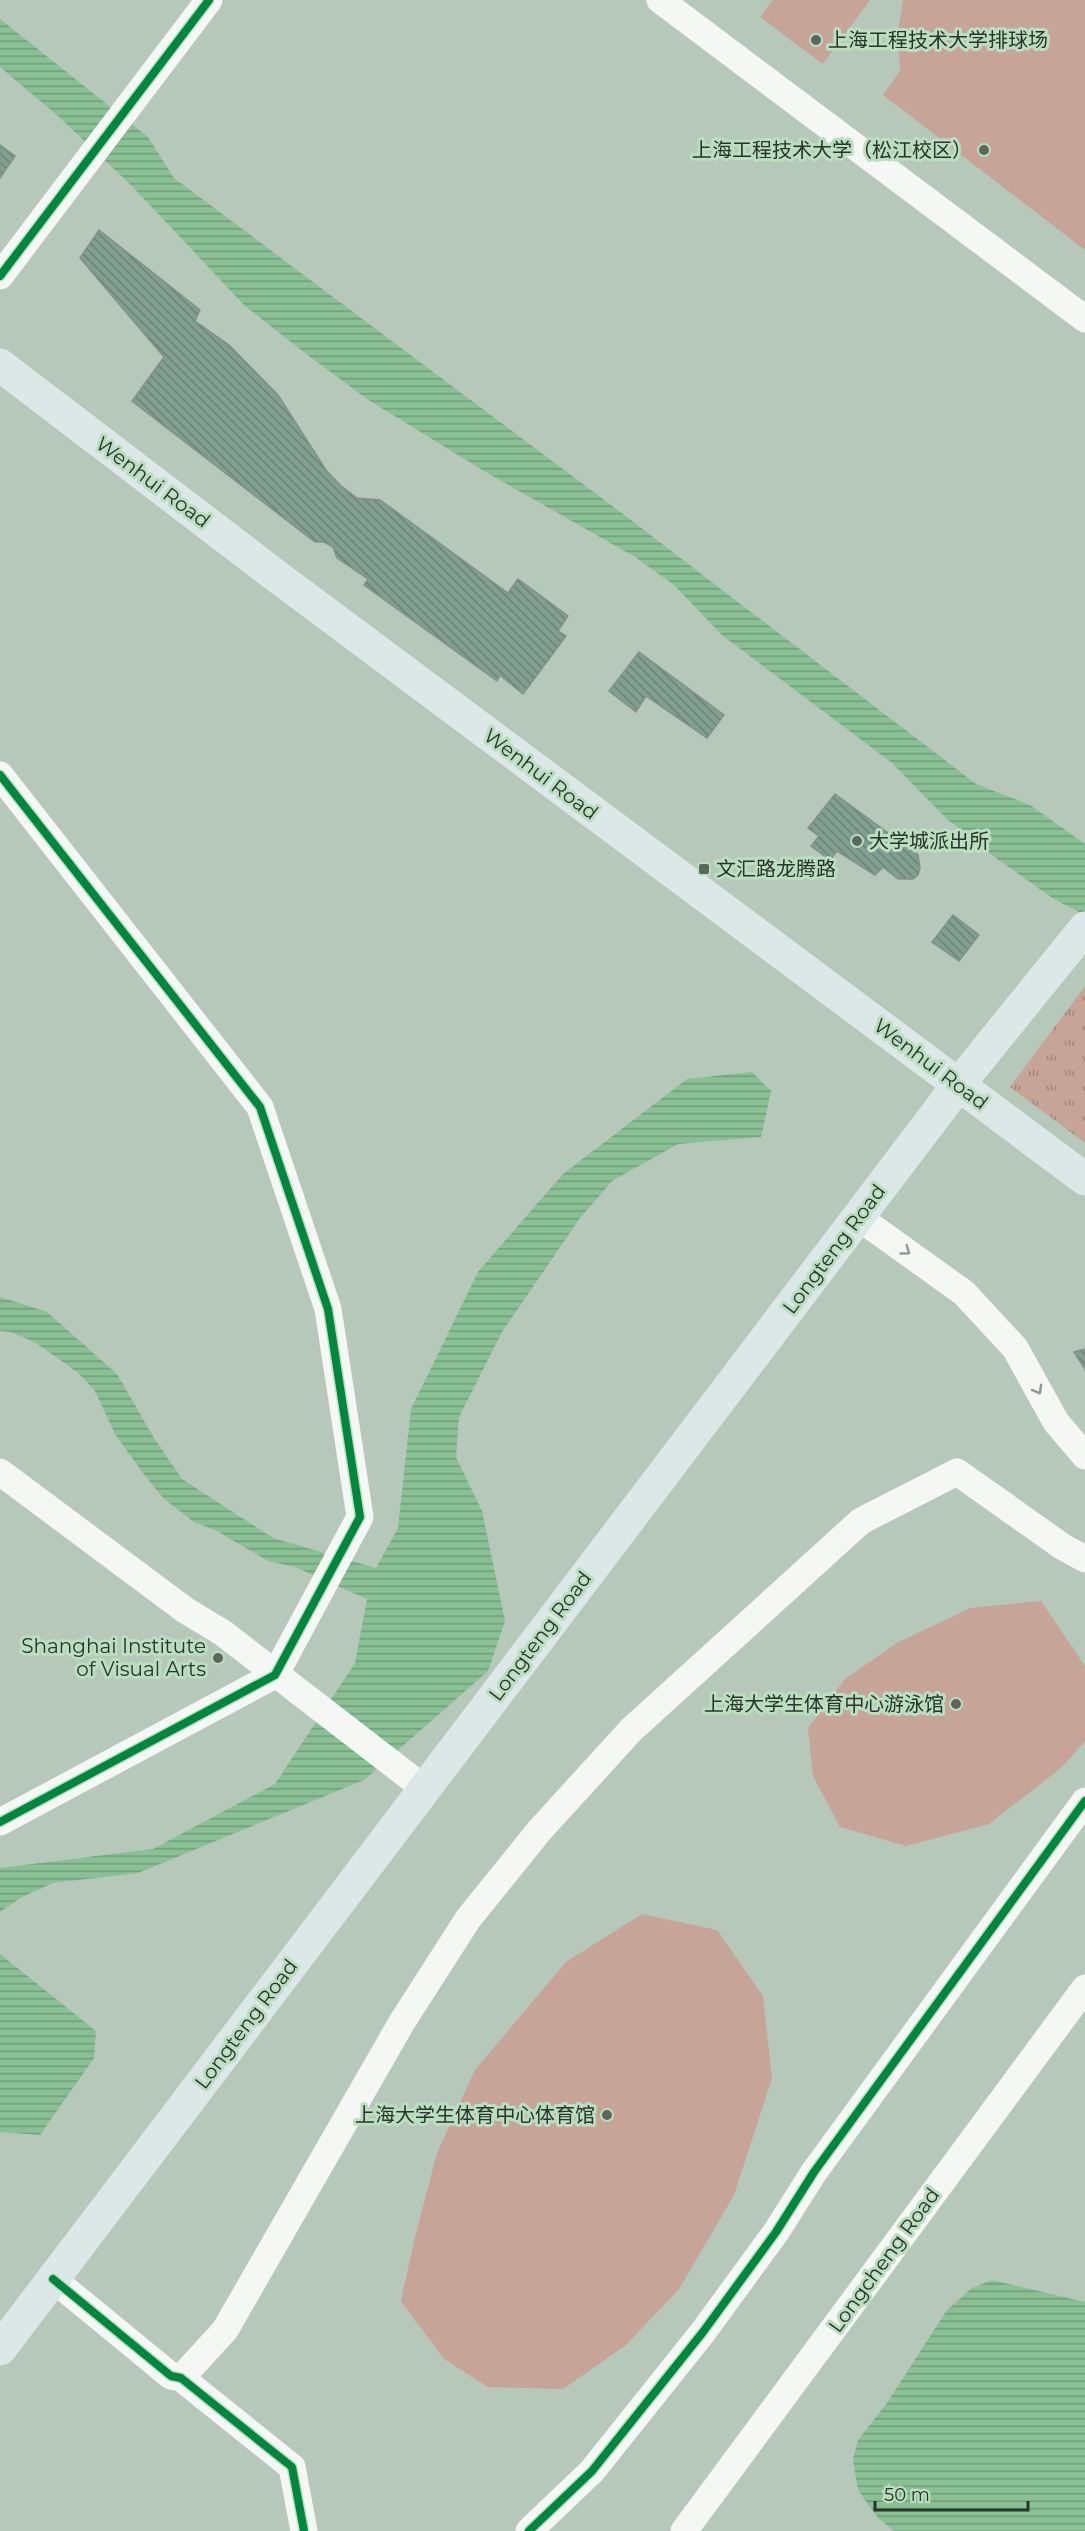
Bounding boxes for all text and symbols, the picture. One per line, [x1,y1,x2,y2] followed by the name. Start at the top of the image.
[828,28,1048,52] place label: 上海工程技术大学排球场
[809,33,823,47] marker: 上海工程技术大学排球场
[692,138,972,162] place label: 上海工程技术大学（松江校区）
[977,143,991,157] marker: 上海工程技术大学（松江校区）
[91,431,215,533] street label: Wenhui Road
[479,723,603,825] street label: Wenhui Road
[869,829,989,853] place label: 大学城派出所
[850,834,864,848] marker: 大学城派出所
[716,857,836,881] place label: 文汇路龙腾路
[697,862,711,876] marker: 文汇路龙腾路
[869,1013,993,1115] street label: Wenhui Road
[777,1179,891,1319] street label: Longteng Road
[899,1244,910,1255] one-way arrow
[1031,1384,1043,1394] one-way arrow
[483,1566,597,1706] street label: Longteng Road
[21,1634,206,1681] place label: Shanghai Institute of Visual Arts
[211,1651,225,1665] marker: Shanghai Institute of Visual Arts
[704,1692,944,1716] place label: 上海大学生体育中心游泳馆
[949,1697,963,1711] marker: 上海大学生体育中心游泳馆
[189,1954,303,2094] street label: Longteng Road
[355,2103,595,2127] place label: 上海大学生体育中心体育馆
[600,2108,614,2122] marker: 上海大学生体育中心体育馆
[823,2183,945,2337] street label: Longcheng Road
[875,2474,1028,2512] scale bar
[884,2484,930,2506] text: 50 m

